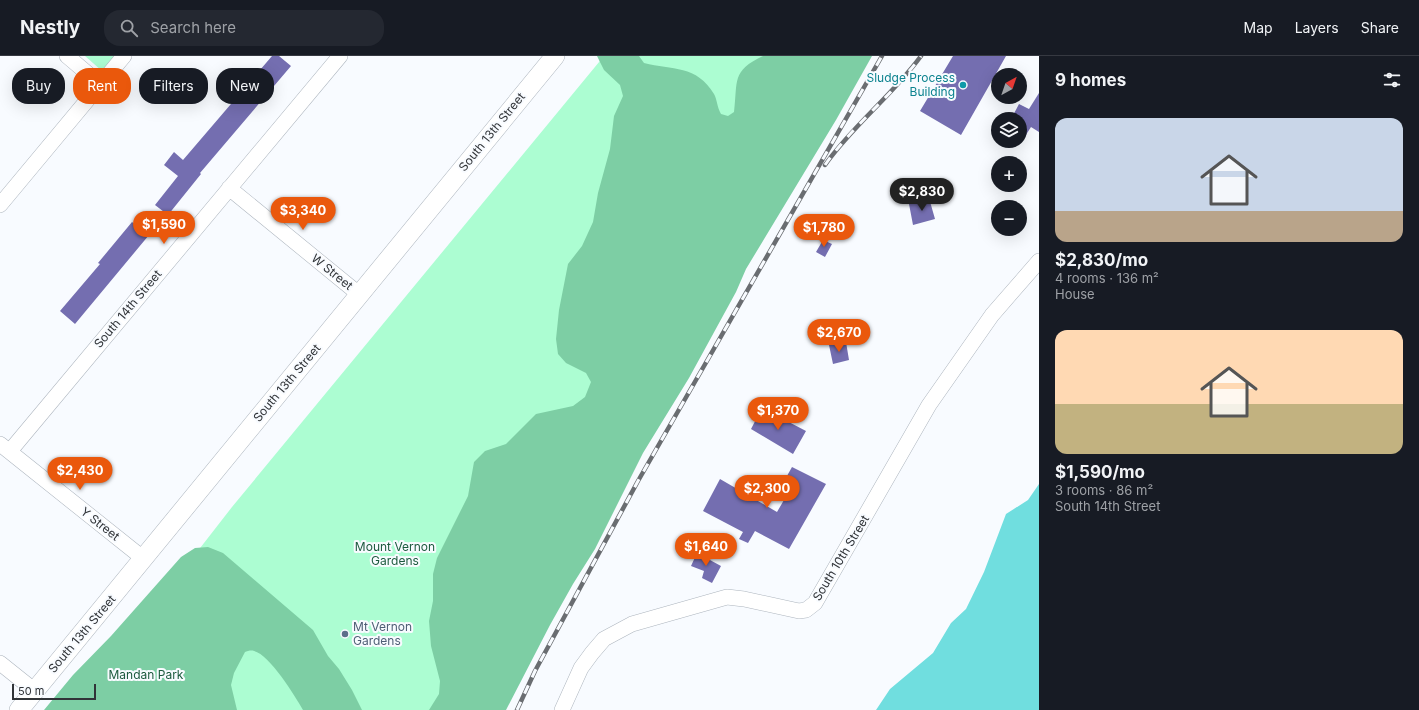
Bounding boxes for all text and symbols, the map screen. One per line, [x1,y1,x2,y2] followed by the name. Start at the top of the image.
[104,10,384,46] search box
[20,16,80,39] text: Nestly
[118,17,140,39] icon: search
[150,18,236,37] text: Search here
[1244,19,1273,36] text: Map
[1295,19,1339,36] text: Layers
[1361,19,1399,36] text: Share
[12,68,65,104] chip: Buy
[73,68,131,104] chip: Rent
[139,68,208,104] chip: Filters
[216,68,274,104] chip: New
[991,68,1027,104] north arrow
[991,68,1027,236] map controls
[1381,69,1403,91] icon: filters
[867,70,955,99] place label: Sludge Process Building
[1055,70,1126,90] text: 9 homes
[958,80,968,90] marker: Sludge Process Building
[455,89,528,174] street label: South 13th Street
[991,112,1027,148] button: layers
[1193,144,1265,216] icon: home
[991,156,1027,192] button: +
[889,178,955,212] pin: $2,830
[899,183,945,199] text: $2,830
[270,197,336,231] pin: $3,340
[991,200,1027,236] button: −
[280,202,326,218] text: $3,340
[131,211,197,245] pin: $1,590
[791,214,857,248] pin: $1,780
[142,216,186,232] text: $1,590
[803,219,845,235] text: $1,780
[309,250,356,293] street label: W Street
[1055,250,1148,270] text: $2,830/mo
[91,267,165,351] street label: South 14th Street
[1055,270,1159,286] text: 4 rooms · 136 m²
[1055,286,1095,302] text: House
[806,319,872,353] pin: $2,670
[816,324,862,340] text: $2,670
[250,341,324,425] street label: South 13th Street
[1193,356,1265,428] icon: home
[745,397,811,431] pin: $1,370
[757,402,799,418] text: $1,370
[47,457,113,491] pin: $2,430
[57,462,104,478] text: $2,430
[1055,462,1145,482] text: $1,590/mo
[734,475,800,509] pin: $2,300
[744,480,790,496] text: $2,300
[1055,482,1153,498] text: 3 rooms · 86 m²
[1055,498,1160,514] text: South 14th Street
[78,504,123,544] street label: Y Street
[809,512,872,603] street label: South 10th Street
[673,533,739,567] pin: $1,640
[684,538,728,554] text: $1,640
[355,539,435,568] park label: Mount Vernon Gardens
[45,592,119,676] street label: South 13th Street
[353,619,412,648] place label: Mt Vernon Gardens
[340,629,350,639] marker: Mt Vernon Gardens
[109,667,184,682] park label: Mandan Park
[12,682,96,701] scale bar
[18,684,44,698] text: 50 m

